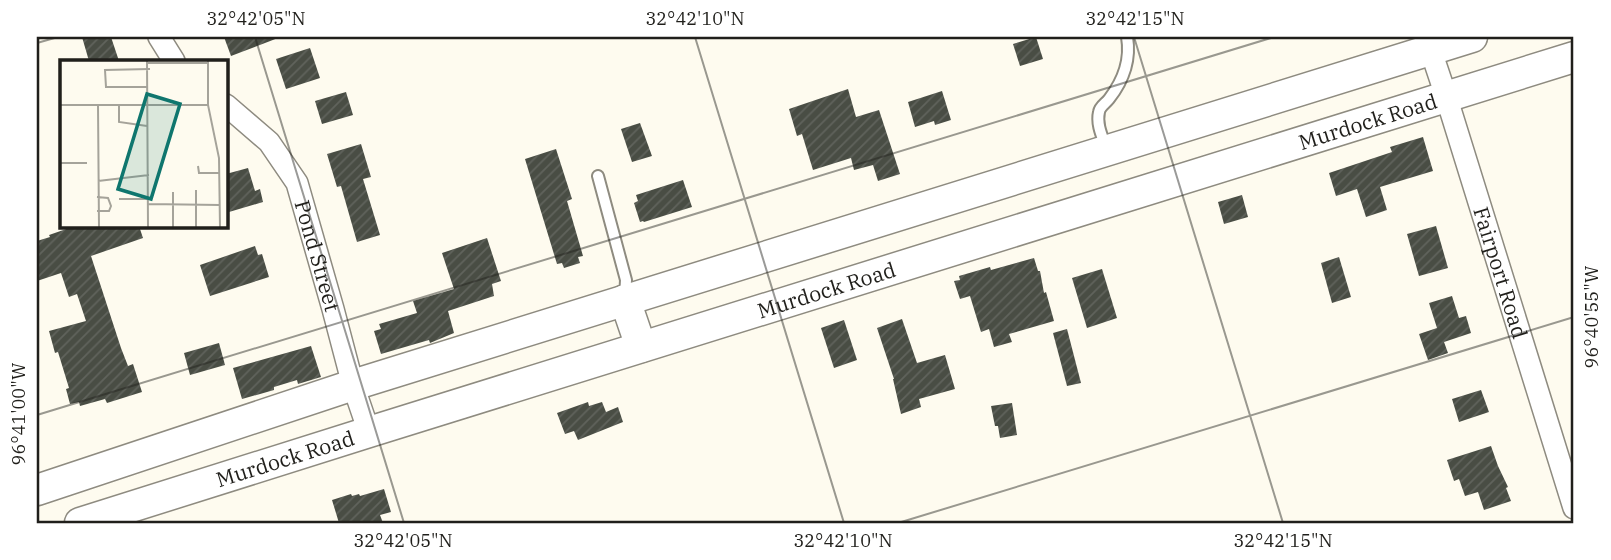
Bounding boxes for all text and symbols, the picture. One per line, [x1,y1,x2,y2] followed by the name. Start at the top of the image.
[207,7,306,30] text: 32°42'05"N
[646,7,745,30] text: 32°42'10"N
[1086,7,1185,30] text: 32°42'15"N
[60,60,228,228] inset map
[1295,86,1441,156] street label: Murdock Road
[289,197,347,315] street label: Pond Street
[1467,203,1535,342] street label: Fairport Road
[754,255,899,324] street label: Murdock Road
[1580,265,1603,368] text: 96°40'55"W
[7,362,30,465] text: 96°41'00"W
[212,423,358,493] street label: Murdock Road
[354,529,453,552] text: 32°42'05"N
[794,529,893,552] text: 32°42'10"N
[1234,529,1333,552] text: 32°42'15"N

